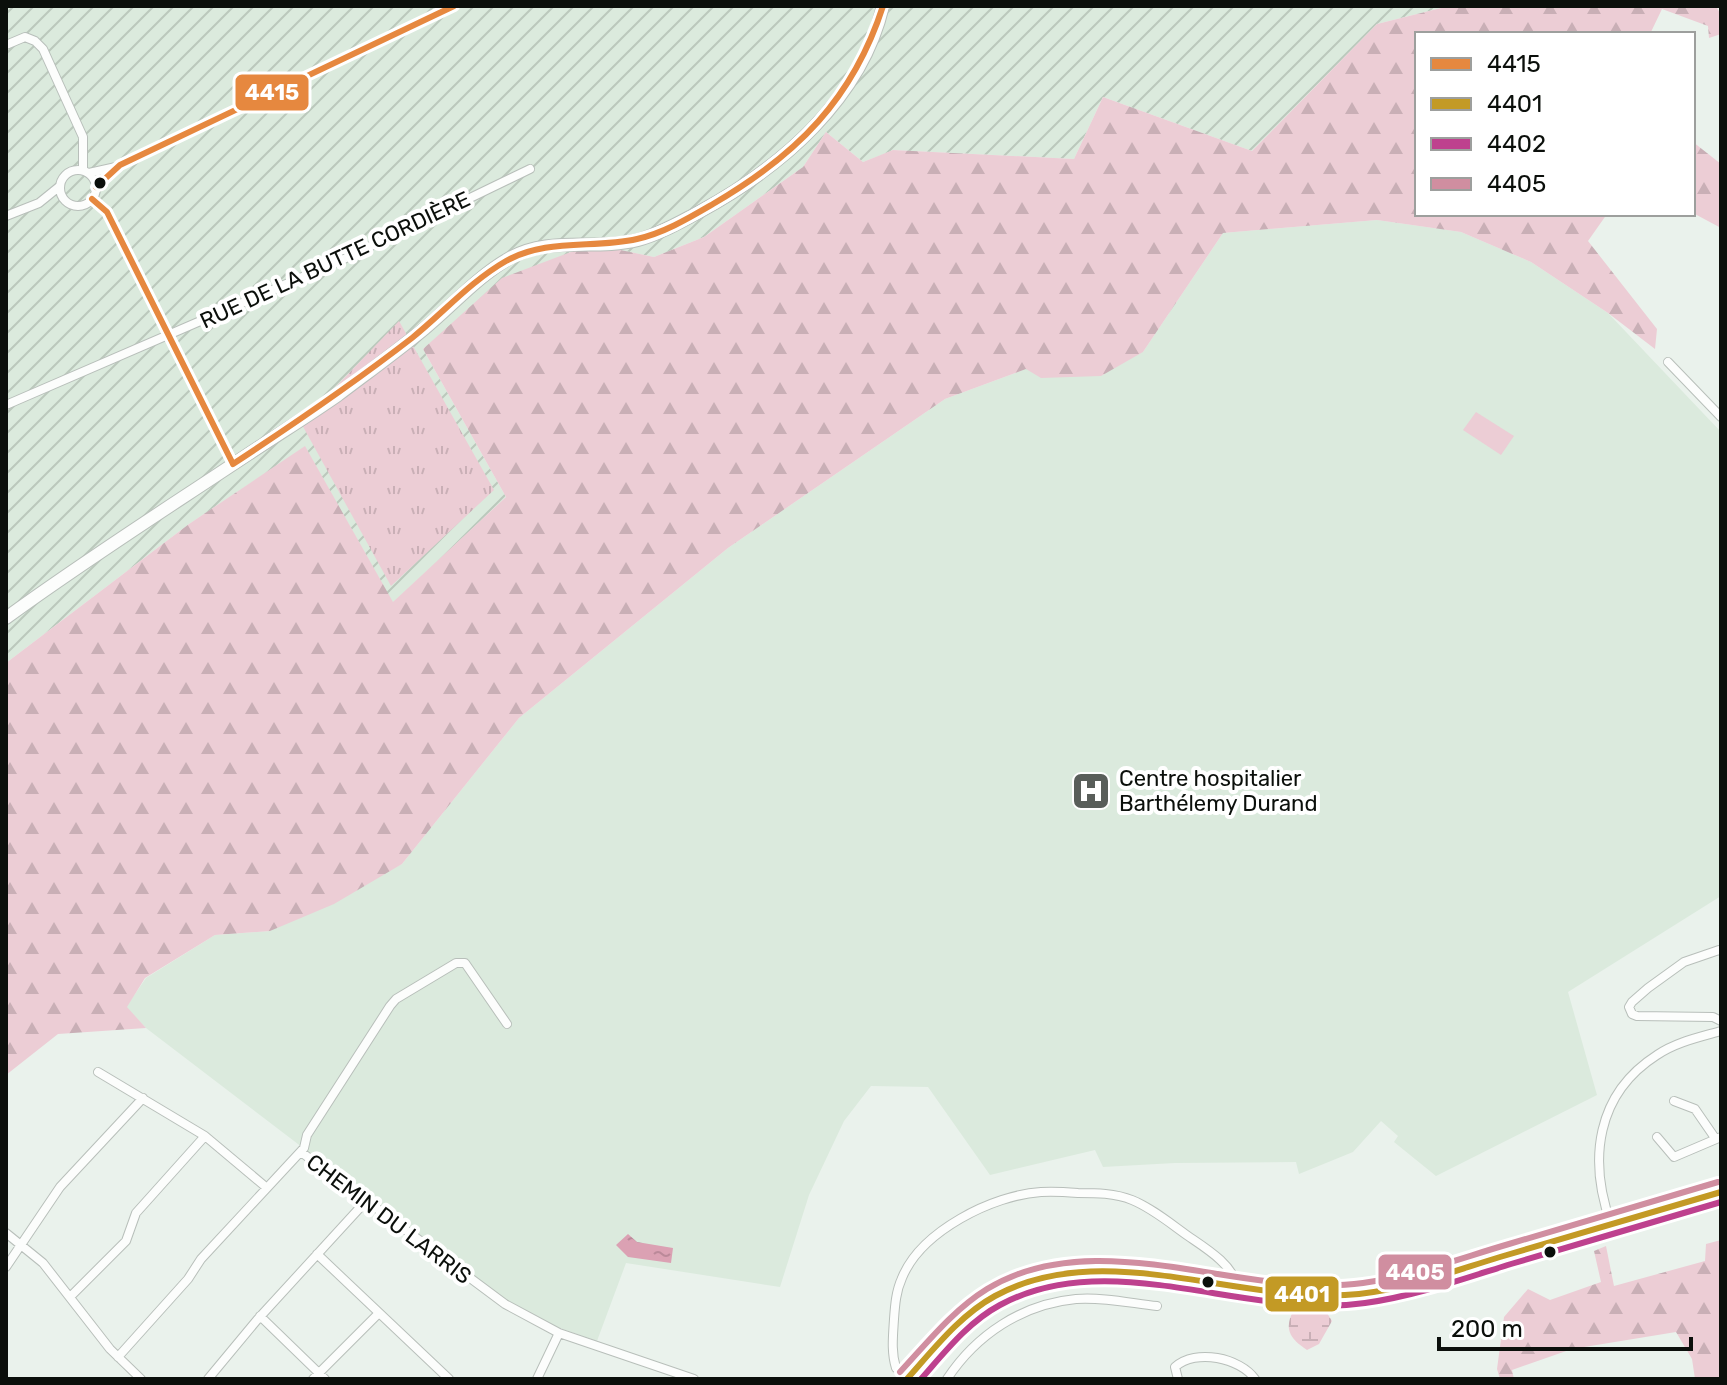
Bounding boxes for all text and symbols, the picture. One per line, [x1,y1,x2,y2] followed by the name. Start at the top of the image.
[1415,32,1695,216] legend
[1487,50,1541,78] text: 4415
[234,73,310,112] line badge: 4415
[245,79,299,106] text: 4415
[1487,90,1542,118] text: 4401
[1487,130,1546,158] text: 4402
[1487,170,1546,198] text: 4405
[92,175,108,191] unlabelled marker
[196,185,474,335] street label: RUE DE LA BUTTE CORDIÈRE
[1119,765,1318,817] place label: Centre hospitalier Barthélemy Durand
[1070,770,1112,812] hospital icon: Centre hospitalier Barthélemy Durand
[301,1148,477,1290] street label: CHEMIN DU LARRIS
[1542,1244,1558,1260] unlabelled marker
[1377,1253,1453,1291] line badge: 4405
[1385,1259,1445,1286] text: 4405
[1200,1274,1216,1290] unlabelled marker
[1264,1275,1340,1313] line badge: 4401
[1274,1281,1330,1308] text: 4401
[1439,1301,1691,1351] scale bar
[1451,1315,1523,1343] text: 200 m

